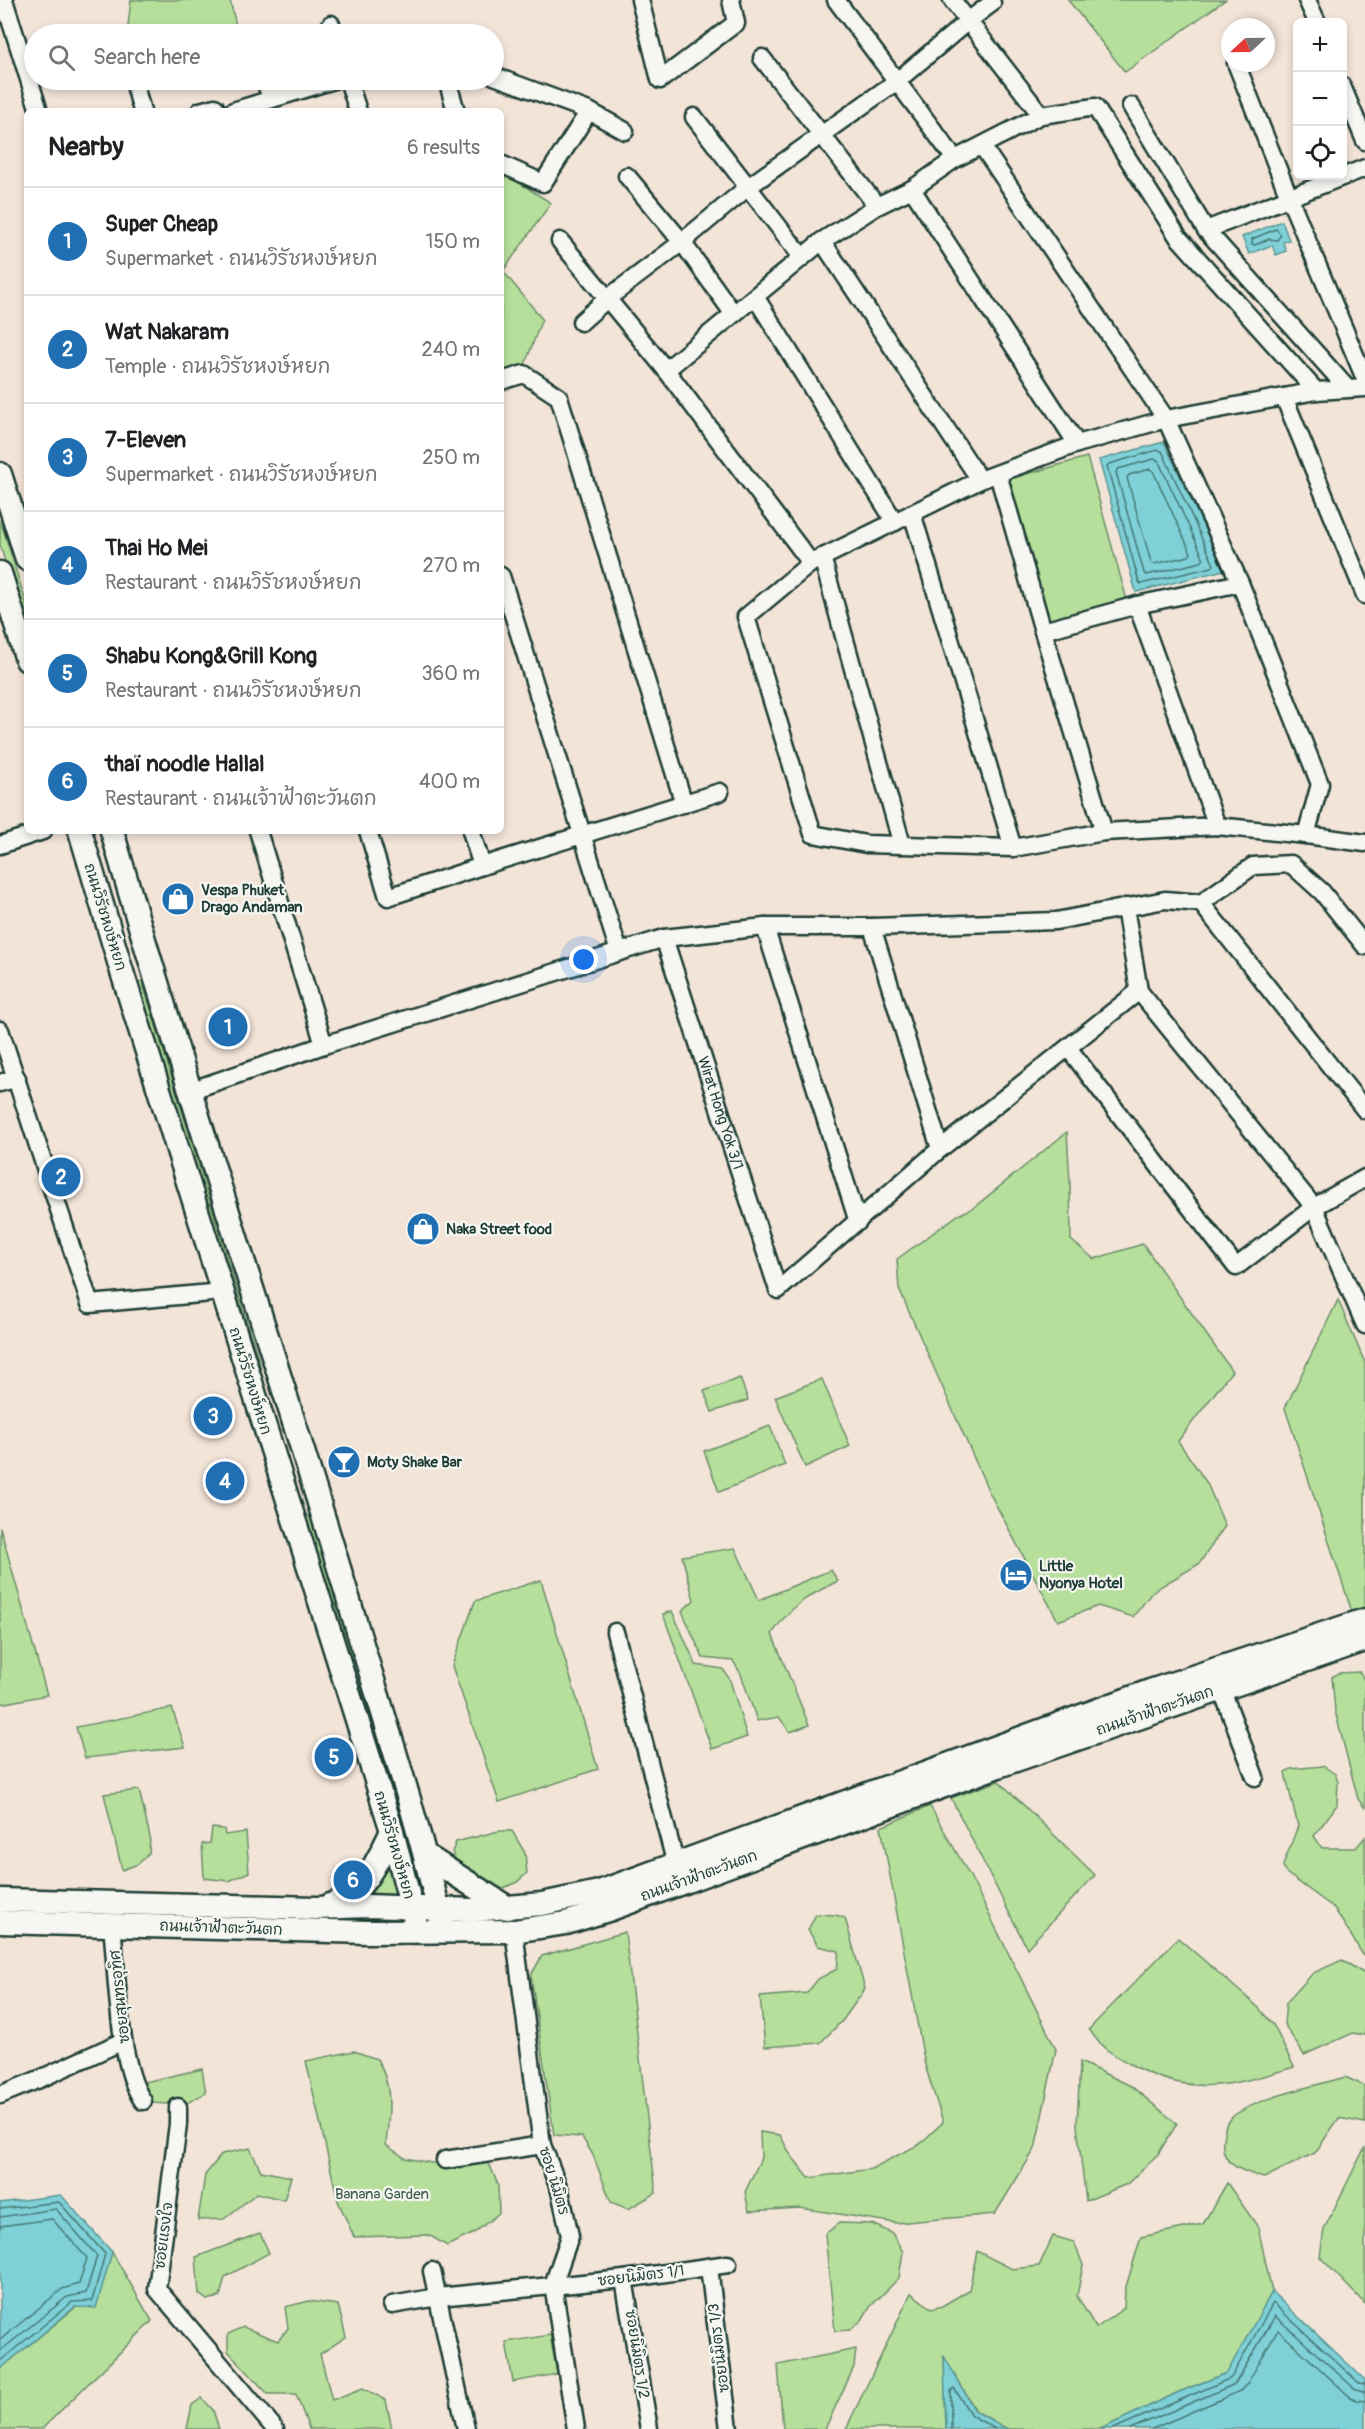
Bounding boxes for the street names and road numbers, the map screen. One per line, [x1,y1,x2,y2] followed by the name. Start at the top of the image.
[80,861,131,973] street label: ถนนวิรัชหงษ์หยก
[693,1054,748,1172] street label: Wirat Hong Yok 3/1
[225,1325,276,1437] street label: ถนนวิรัชหงษ์หยก
[1093,1681,1216,1740] street label: ถนนเจ้าฟ้าตะวันตก
[369,1788,419,1901] street label: ถนนวิรัชหงษ์หยก
[638,1845,760,1906] street label: ถนนเจ้าฟ้าตะวันตก
[159,1915,283,1940] street label: ถนนเจ้าฟ้าตะวันตก
[106,1948,135,2045] street label: ซอยสุนทรอุทิศ
[535,2144,573,2218] street label: ซอย นิมิตร
[149,2201,178,2271] street label: ซอยแรงใจ
[597,2261,685,2291] street label: ซอยนิมิตร 1/1
[704,2302,734,2394] street label: ซอยนิมิตร 1/3
[621,2308,653,2400] street label: ซอยนิมิตร 1/2

